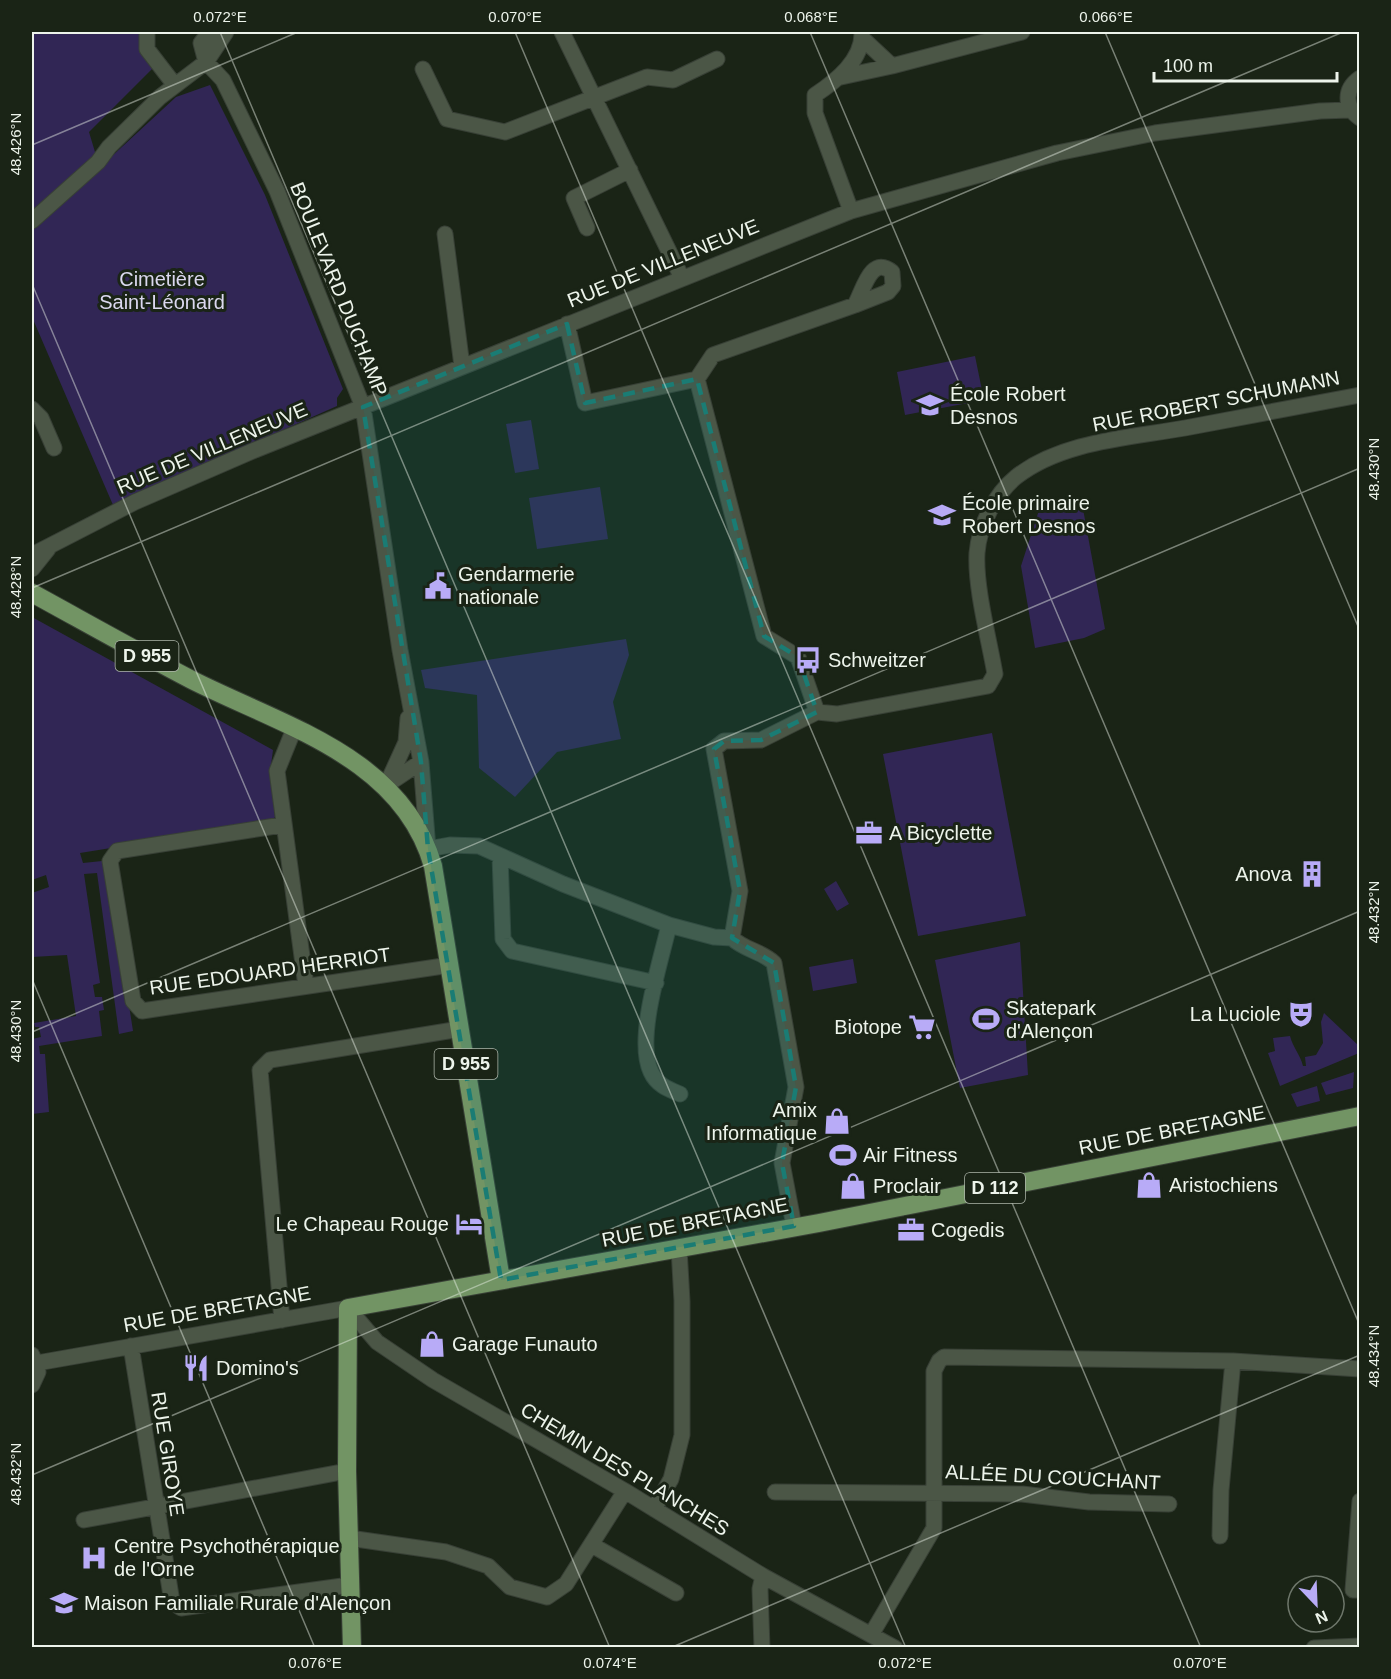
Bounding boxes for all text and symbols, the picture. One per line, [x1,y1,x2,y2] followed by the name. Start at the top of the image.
[193,8,247,25] text: 0.072°E
[488,8,542,25] text: 0.070°E
[784,8,838,25] text: 0.068°E
[1079,8,1133,25] text: 0.066°E
[1154,45,1337,83] scale bar
[1163,56,1213,76] text: 100 m
[7,113,24,175] text: 48.426°N
[286,179,392,399] street label: BOULEVARD DUCHAMP
[564,214,762,312] street label: RUE DE VILLENEUVE
[99,268,225,313] park label: Cimetière Saint-Léonard
[1090,366,1342,436] street label: RUE ROBERT SCHUMANN
[950,383,1066,428] place label: École Robert Desnos
[915,390,945,420] school or university icon: École Robert Desnos
[114,398,310,498] street label: RUE DE VILLENEUVE
[1365,438,1382,500] text: 48.430°N
[962,492,1095,537] place label: École primaire Robert Desnos
[927,500,957,530] school or university icon: École primaire Robert Desnos
[7,556,24,618] text: 48.428°N
[458,563,575,608] place label: Gendarmerie nationale
[423,571,453,601] public building icon: Gendarmerie nationale
[116,641,178,671] road number: D 955
[793,645,823,675] bus stop icon: Schweitzer
[828,649,926,671] place label: Schweitzer
[854,818,884,848] office icon: A Bicyclette
[889,822,992,844] place label: A Bicyclette
[1297,859,1327,889] building icon: Anova
[1235,863,1293,885] place label: Anova
[1365,881,1382,943] text: 48.432°N
[148,943,392,999] street label: RUE EDOUARD HERRIOT
[1006,997,1097,1042] place label: Skatepark d'Alençon
[1286,999,1316,1029] theatre icon: La Luciole
[7,1000,24,1062] text: 48.430°N
[1190,1003,1281,1025] place label: La Luciole
[971,1004,1001,1034] sports icon: Skatepark d'Alençon
[907,1012,937,1042] supermarket icon: Biotope
[834,1016,902,1038] place label: Biotope
[434,1049,498,1079] road number: D 955
[706,1099,817,1144] place label: Amix Informatique
[1077,1101,1267,1159] street label: RUE DE BRETAGNE
[822,1106,852,1136] shop icon: Amix Informatique
[828,1140,858,1170] sports icon: Air Fitness
[863,1144,957,1166] place label: Air Fitness
[1134,1170,1164,1200] shop icon: Aristochiens
[838,1171,868,1201] shop icon: Proclair
[965,1173,1025,1203] road number: D 112
[1169,1174,1278,1196] place label: Aristochiens
[873,1175,941,1197] place label: Proclair
[600,1193,790,1251] street label: RUE DE BRETAGNE
[454,1209,484,1239] hotel icon: Le Chapeau Rouge
[276,1213,449,1235] place label: Le Chapeau Rouge
[896,1215,926,1245] office icon: Cogedis
[931,1219,1004,1241] place label: Cogedis
[122,1282,312,1336] street label: RUE DE BRETAGNE
[1365,1325,1382,1387] text: 48.434°N
[417,1329,447,1359] shop icon: Garage Funauto
[452,1333,598,1355] place label: Garage Funauto
[181,1353,211,1383] restaurant icon: Domino's
[216,1357,299,1379] place label: Domino's
[147,1390,189,1518] street label: RUE GIROYE
[517,1398,733,1540] street label: CHEMIN DES PLANCHES
[7,1443,24,1505] text: 48.432°N
[945,1460,1161,1494] street label: ALLÉE DU COUCHANT
[114,1535,340,1580] place label: Centre Psychothérapique de l'Orne
[79,1543,109,1573] hospital icon: Centre Psychothérapique de l'Orne
[1286,1574,1346,1634] north arrow
[49,1588,79,1618] school or university icon: Maison Familiale Rurale d'Alençon
[84,1592,391,1614] place label: Maison Familiale Rurale d'Alençon
[1313,1607,1330,1627] text: N
[288,1654,342,1671] text: 0.076°E
[583,1654,637,1671] text: 0.074°E
[878,1654,932,1671] text: 0.072°E
[1173,1654,1227,1671] text: 0.070°E

